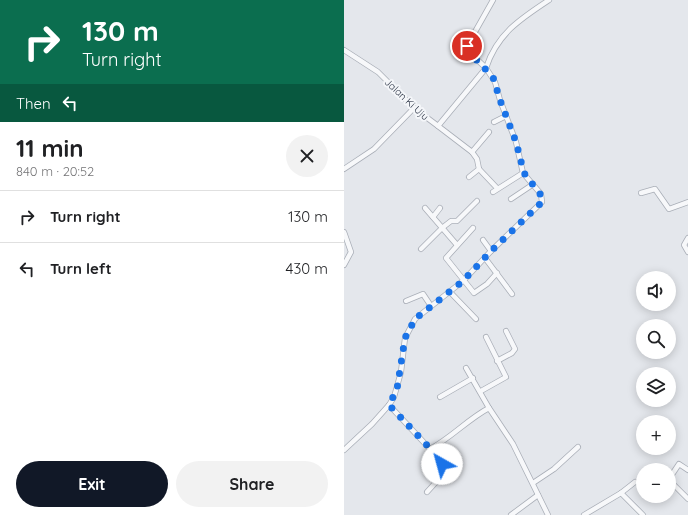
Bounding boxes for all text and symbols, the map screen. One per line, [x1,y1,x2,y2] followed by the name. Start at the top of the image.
[82,13,159,48] text: 130 m
[16,16,68,68] icon: right
[450,29,484,63] pin
[456,35,478,57] icon: arrive
[82,48,162,71] text: Turn right
[382,76,431,123] street label: Jalan Ki Uju
[59,92,81,114] icon: left
[16,94,51,113] text: Then
[16,133,84,163] text: 11 min
[286,135,328,177] button: close
[16,163,94,179] text: 840 m · 20:52
[16,206,38,228] icon: right
[50,207,121,226] text: Turn right
[288,207,328,226] text: 130 m
[16,258,38,280] icon: left
[50,259,112,278] text: Turn left
[286,259,328,278] text: 430 m
[636,271,676,503] map controls
[636,271,676,311] button: sound
[636,319,676,359] button: search
[636,367,676,407] button: layers
[636,415,676,455] button: +
[421,443,463,485] position arrow
[16,461,168,507] button: Exit
[176,461,328,507] button: Share
[636,463,676,503] button: −

